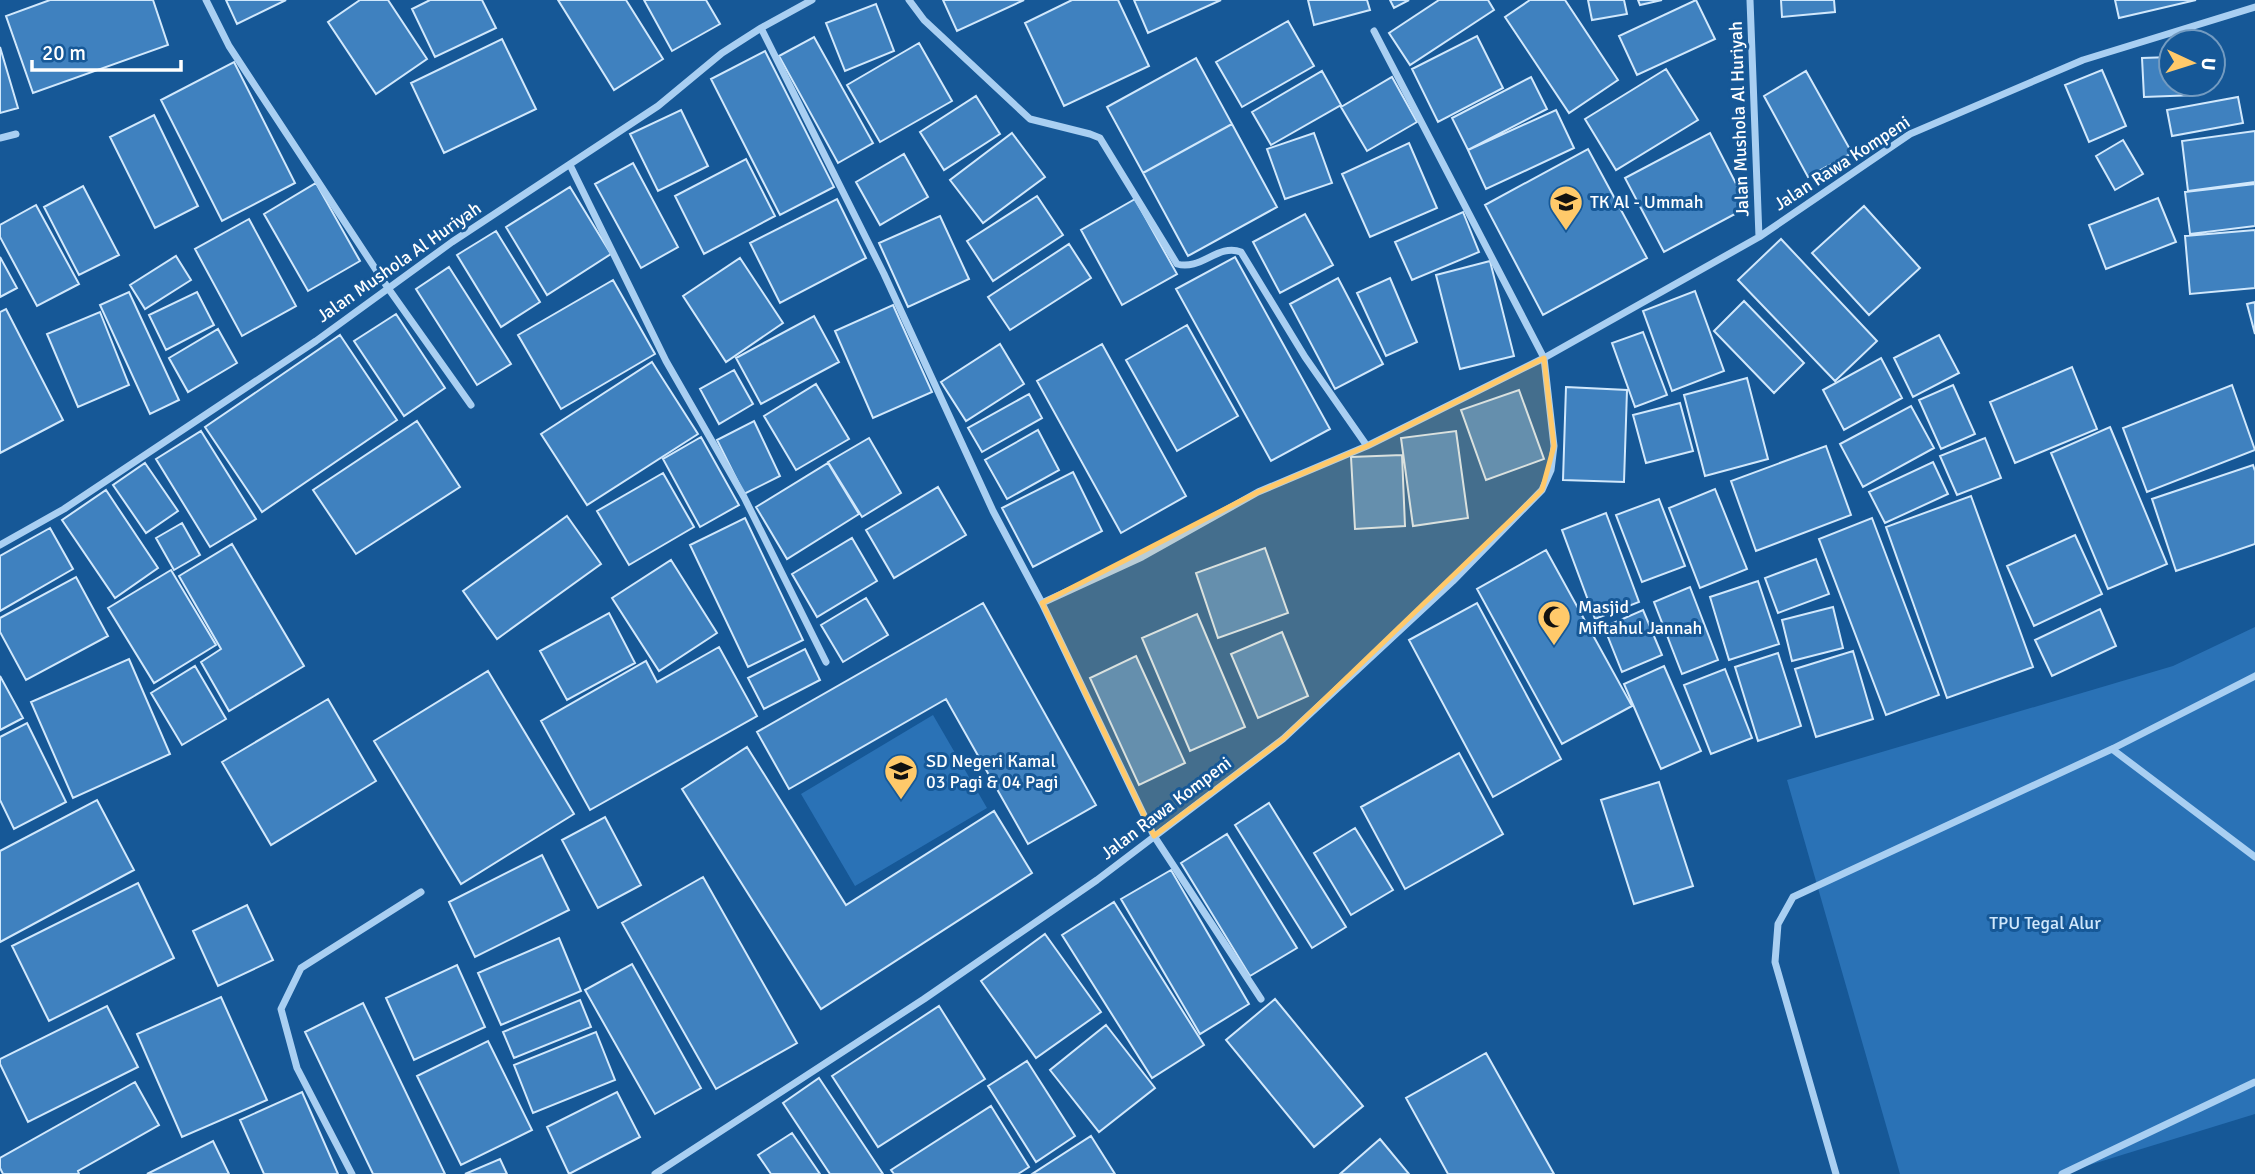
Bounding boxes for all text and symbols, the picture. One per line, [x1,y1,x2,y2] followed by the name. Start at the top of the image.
[1725,21,1753,217] street label: Jalan Mushola Al Huriyah
[32,28,180,72] scale bar
[2157,28,2227,98] north arrow
[42,40,86,66] text: 20 m
[2196,57,2220,71] text: U
[1770,111,1914,215] street label: Jalan Rawa Kompeni
[1547,183,1585,232] school or university icon: TK Al - Ummah
[1590,191,1704,213] place label: TK Al - Ummah
[313,197,485,327] street label: Jalan Mushola Al Huriyah
[1578,596,1702,639] place label: Masjid Miftahul Jannah
[1535,598,1573,647] mosque icon: Masjid Miftahul Jannah
[926,750,1058,793] place label: SD Negeri Kamal 03 Pagi & 04 Pagi
[882,752,920,801] school or university icon: SD Negeri Kamal 03 Pagi & 04 Pagi
[1096,752,1236,864] street label: Jalan Rawa Kompeni
[1989,912,2101,934] park label: TPU Tegal Alur

